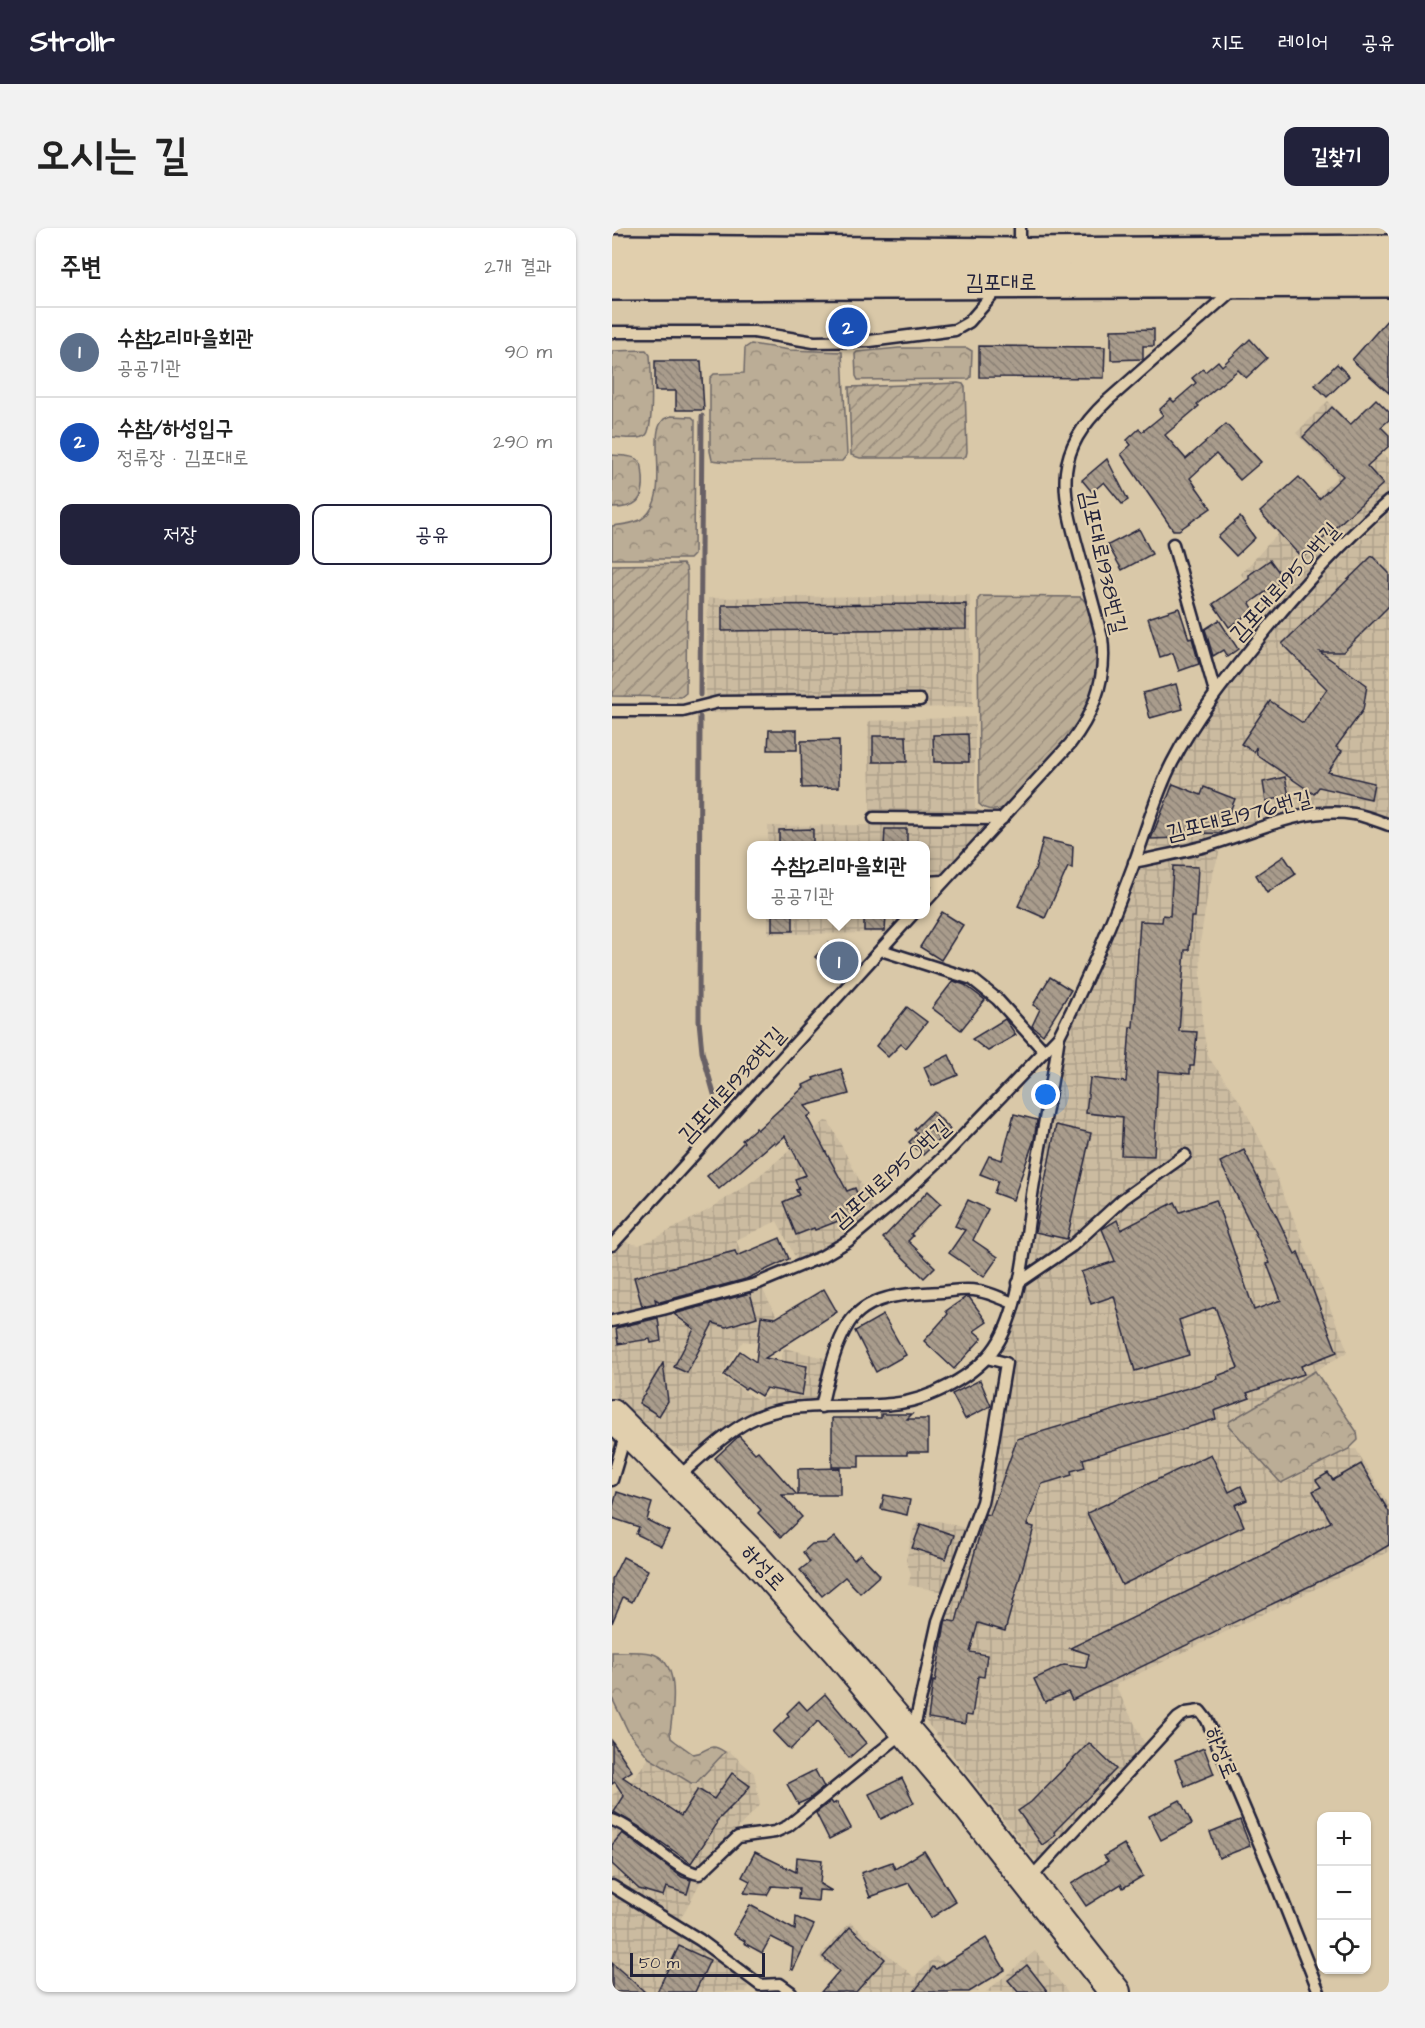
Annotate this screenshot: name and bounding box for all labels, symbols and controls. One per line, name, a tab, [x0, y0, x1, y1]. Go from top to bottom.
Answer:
text: Strollr	[30, 23, 115, 62]
text: 지도	[1211, 28, 1245, 57]
text: 레이어	[1278, 28, 1328, 57]
text: 공유	[1361, 28, 1395, 57]
text: 오시는 길	[36, 127, 188, 185]
button: 길찾기	[1284, 127, 1389, 186]
text: 주변	[60, 249, 102, 285]
text: 2개 결과	[484, 253, 552, 281]
street label: 김포대로	[966, 267, 1036, 298]
pin: 2	[828, 304, 868, 350]
text: 수참2리마을회관	[117, 323, 254, 354]
text: 1	[78, 338, 81, 366]
text: 90 m	[504, 338, 552, 366]
text: 공공기관	[117, 354, 181, 382]
text: 수참/하성입구	[117, 413, 233, 444]
text: 2	[74, 428, 85, 456]
text: 290 m	[493, 428, 552, 456]
text: 정류장 · 김포대로	[117, 444, 248, 472]
street label: 김포대로1938번길	[1071, 487, 1135, 637]
button: 저장	[60, 504, 300, 565]
button: 공유	[312, 504, 552, 565]
street label: 김포대로1950번길	[1223, 515, 1347, 648]
street label: 김포대로1976번길	[1163, 783, 1315, 849]
popup	[747, 841, 930, 919]
text: 수참2리마을회관	[770, 851, 907, 882]
text: 공공기관	[770, 882, 835, 910]
pin: 1	[820, 938, 858, 984]
street label: 김포대로1938번길	[671, 1020, 793, 1150]
your location	[1031, 1080, 1060, 1109]
street label: 김포대로1950번길	[825, 1112, 958, 1236]
street label: 하성로	[734, 1538, 792, 1598]
street label: 하성로	[1197, 1723, 1245, 1783]
map controls	[1317, 1812, 1371, 1974]
button: +	[1317, 1812, 1371, 1866]
button: −	[1317, 1866, 1371, 1920]
button: locate	[1317, 1920, 1371, 1974]
scale bar	[630, 1950, 765, 1978]
text: 50 m	[639, 1952, 679, 1974]

